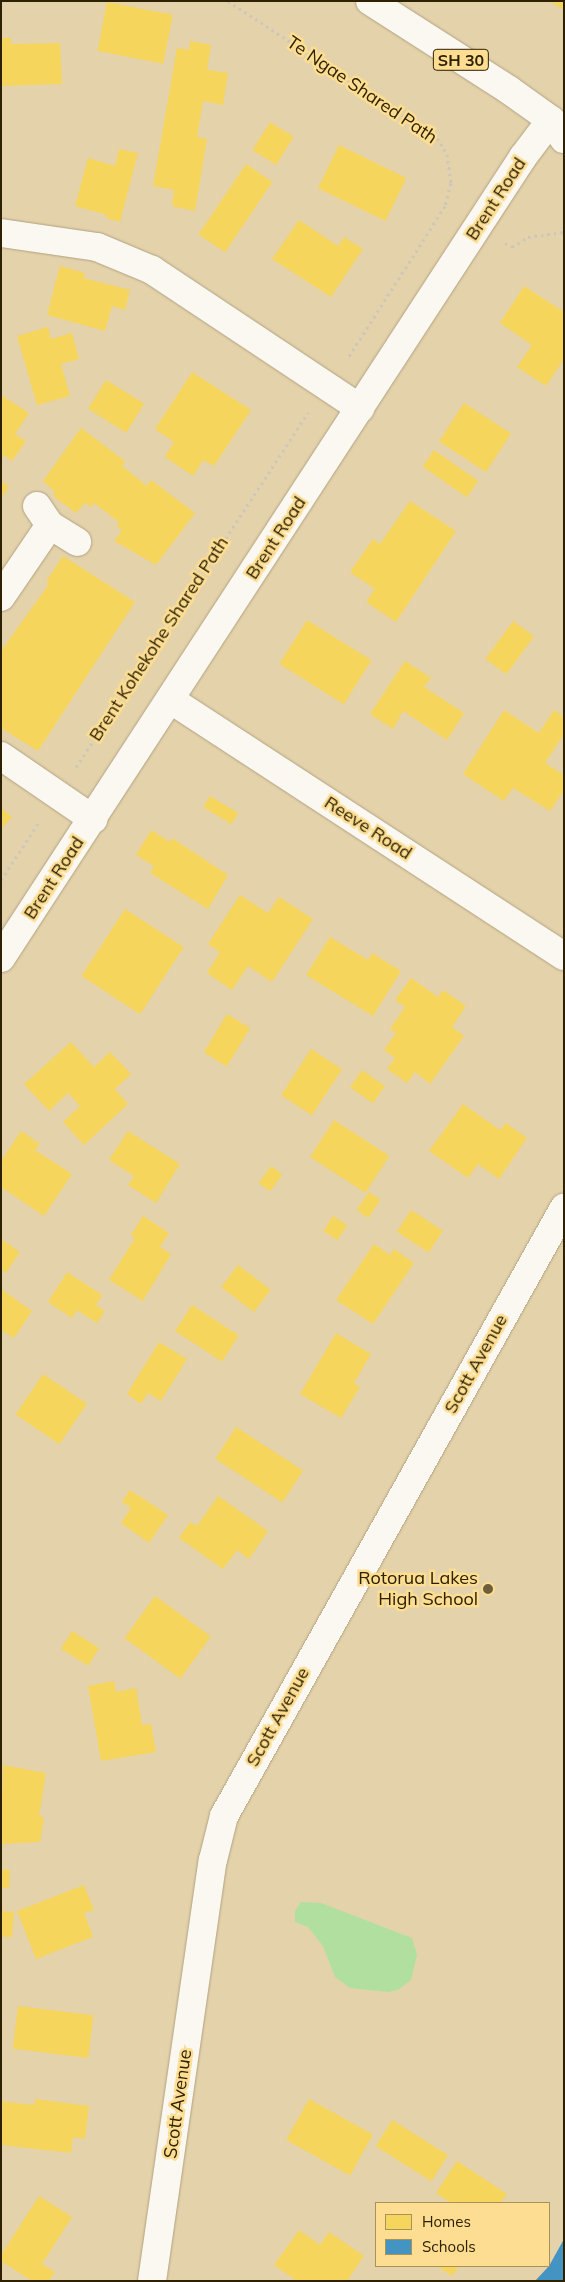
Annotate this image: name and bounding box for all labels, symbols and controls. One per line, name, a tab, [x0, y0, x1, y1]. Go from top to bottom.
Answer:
street label: Te Ngae Shared Path	[283, 32, 441, 148]
road number: SH 30	[432, 46, 490, 74]
street label: Brent Road	[461, 154, 531, 244]
street label: Brent Road	[241, 493, 311, 583]
street label: Brent Kohekohe Shared Path	[85, 533, 233, 745]
street label: Reeve Road	[320, 792, 416, 864]
street label: Brent Road	[19, 833, 89, 923]
street label: Scott Avenue	[440, 1311, 512, 1417]
place label: Rotorua Lakes High School	[358, 1568, 478, 1610]
marker: Rotorua Lakes High School	[482, 1583, 494, 1595]
street label: Scott Avenue	[242, 1664, 314, 1770]
street label: Scott Avenue	[160, 2048, 196, 2160]
legend	[375, 2202, 550, 2267]
text: Homes	[422, 2212, 471, 2231]
text: Schools	[422, 2237, 476, 2256]

